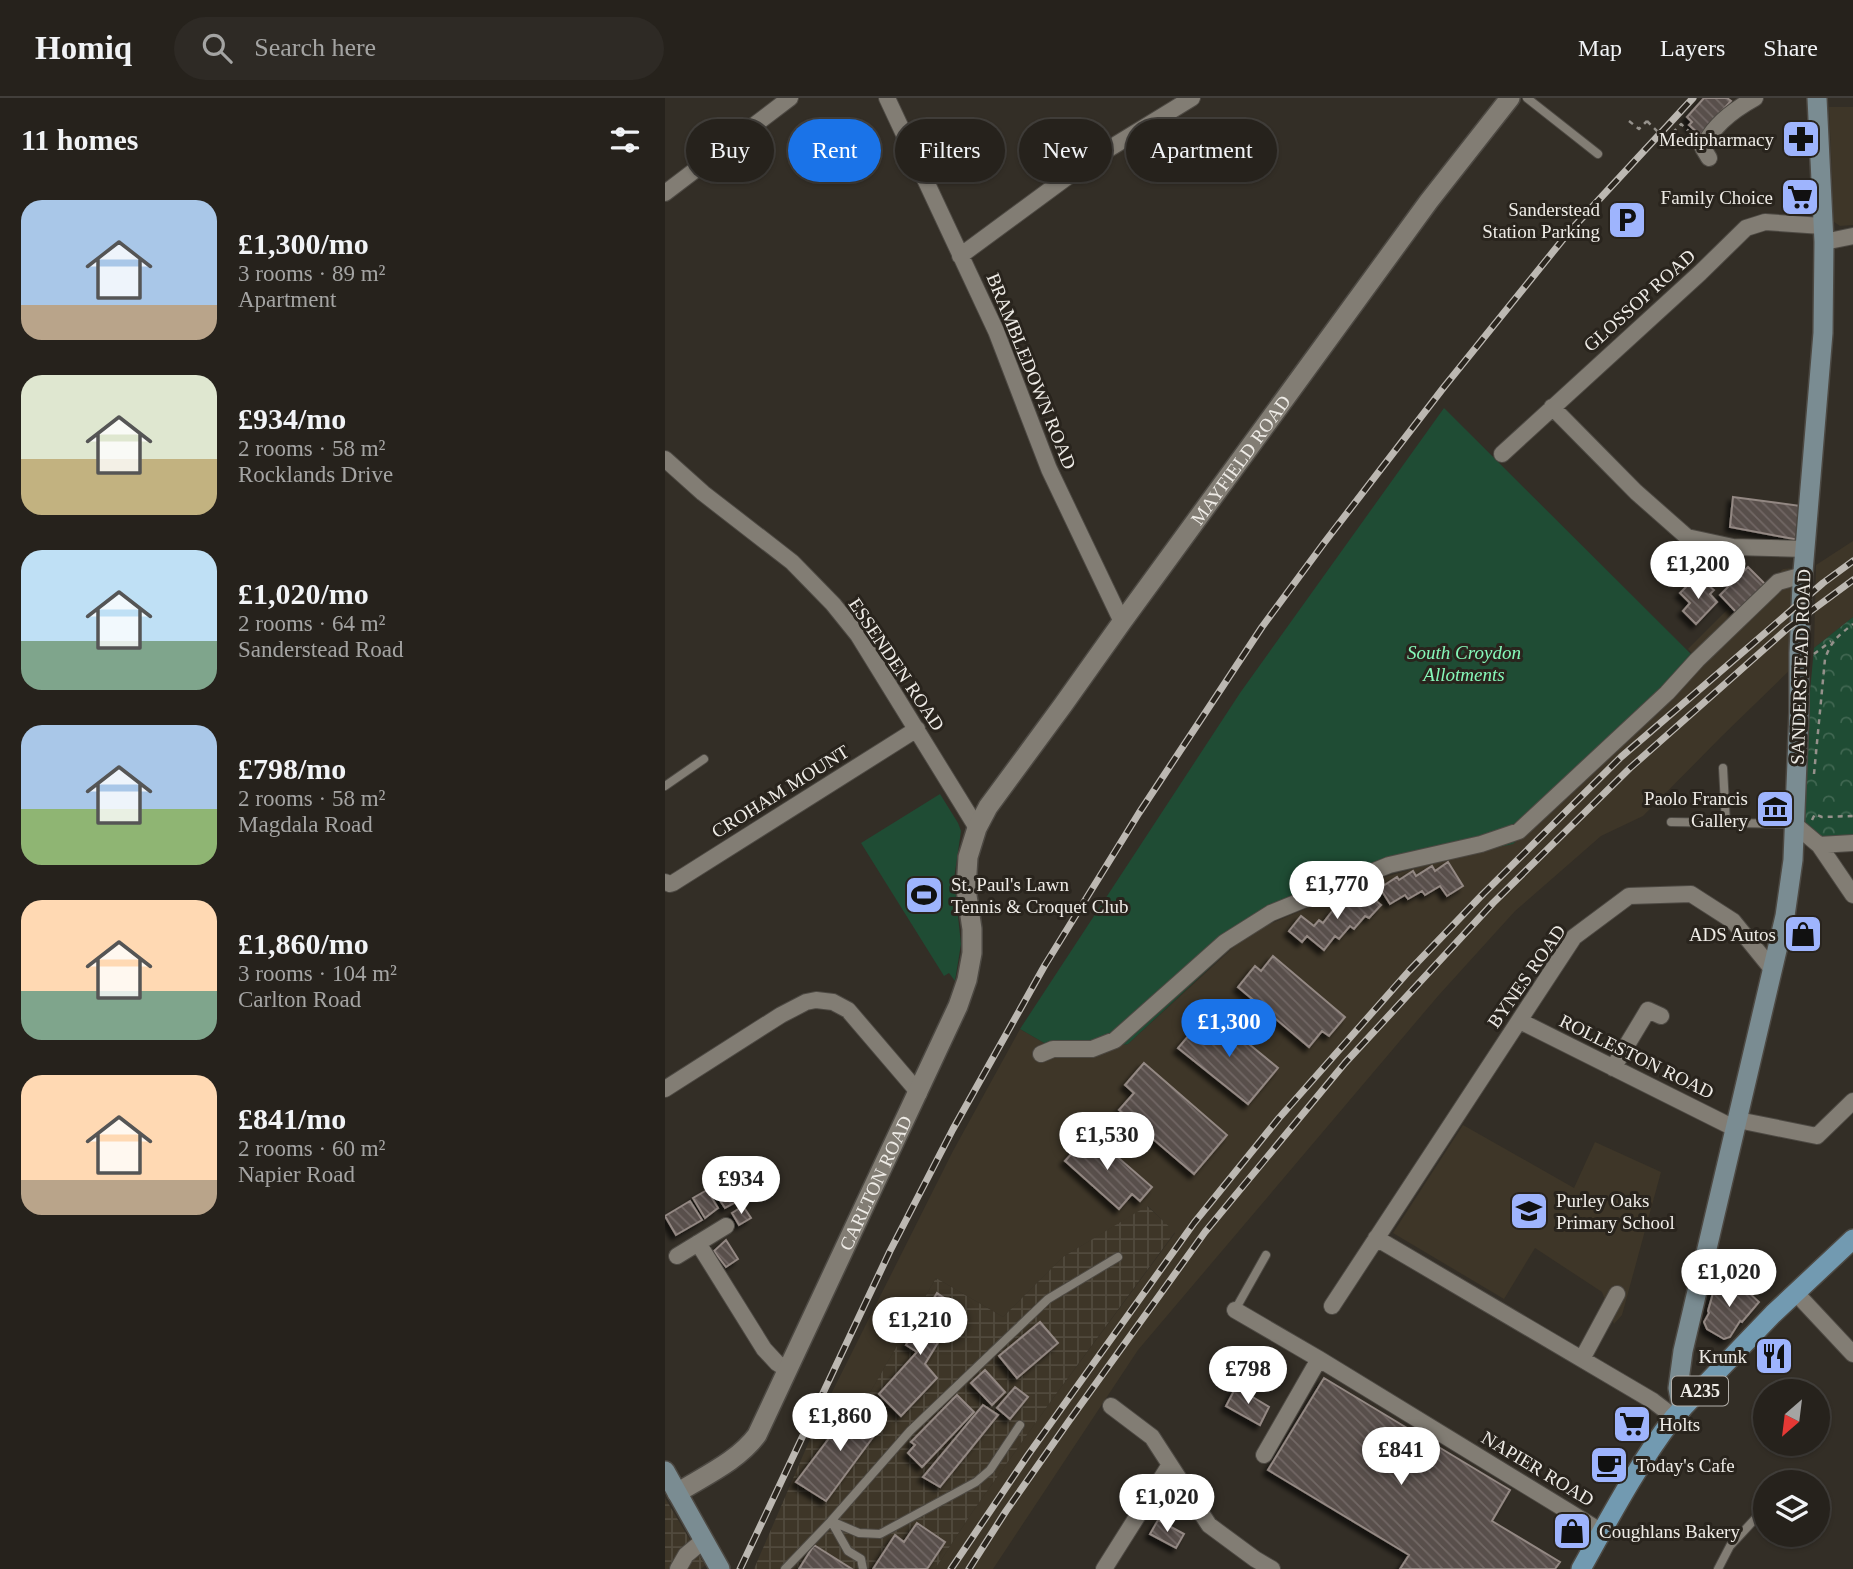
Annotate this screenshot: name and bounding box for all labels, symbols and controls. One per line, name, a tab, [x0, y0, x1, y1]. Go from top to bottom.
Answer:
search box	[174, 17, 664, 80]
icon: search	[198, 29, 236, 67]
text: Homiq	[35, 30, 132, 66]
text: Search here	[254, 33, 376, 62]
text: Map	[1578, 35, 1622, 61]
text: Layers	[1660, 35, 1725, 61]
text: Share	[1763, 35, 1818, 61]
pharmacy icon: Medipharmacy	[1780, 118, 1822, 160]
chip: Buy	[686, 119, 774, 182]
chip: Rent	[788, 119, 881, 182]
chip: Filters	[895, 119, 1005, 182]
chip: New	[1019, 119, 1112, 182]
chip: Apartment	[1126, 119, 1277, 182]
icon: filters	[606, 121, 644, 159]
text: 11 homes	[21, 123, 139, 156]
place label: Medipharmacy	[1659, 129, 1774, 150]
supermarket icon: Family Choice	[1779, 176, 1821, 218]
place label: Family Choice	[1661, 187, 1773, 208]
place label: Sanderstead Station Parking	[1482, 199, 1600, 242]
parking icon: Sanderstead Station Parking	[1606, 199, 1648, 241]
text: £1,300/mo	[238, 227, 369, 260]
icon: home	[77, 228, 161, 312]
street label: GLOSSOP ROAD	[1579, 245, 1699, 356]
text: 3 rooms · 89 m²	[238, 261, 385, 286]
street label: BRAMBLEDOWN ROAD	[983, 270, 1081, 472]
text: Apartment	[238, 287, 336, 312]
street label: MAYFIELD ROAD	[1187, 391, 1295, 529]
text: £934/mo	[238, 402, 346, 435]
icon: home	[77, 403, 161, 487]
text: 2 rooms · 58 m²	[238, 436, 385, 461]
text: Rocklands Drive	[238, 462, 393, 487]
pin: £1,200	[1641, 542, 1755, 601]
text: £1,200	[1666, 551, 1730, 576]
street label: SANDERSTEAD ROAD	[1787, 569, 1814, 765]
text: £1,020/mo	[238, 577, 369, 610]
icon: home	[77, 578, 161, 662]
street label: ESSENDEN ROAD	[844, 594, 949, 735]
text: 2 rooms · 64 m²	[238, 611, 385, 636]
text: Sanderstead Road	[238, 637, 403, 662]
park label: South Croydon Allotments	[1407, 642, 1521, 685]
street label: CROHAM MOUNT	[708, 740, 853, 842]
text: £798/mo	[238, 752, 346, 785]
icon: home	[77, 753, 161, 837]
text: 2 rooms · 58 m²	[238, 786, 385, 811]
place label: Paolo Francis Gallery	[1644, 788, 1748, 831]
museum icon: Paolo Francis Gallery	[1754, 788, 1796, 830]
text: Magdala Road	[238, 812, 373, 837]
pin: £1,770	[1280, 862, 1394, 921]
text: £1,770	[1305, 871, 1369, 896]
sports icon: St. Paul's Lawn Tennis & Croquet Club	[903, 874, 945, 916]
place label: St. Paul's Lawn Tennis & Croquet Club	[951, 874, 1129, 917]
shop icon: ADS Autos	[1782, 913, 1824, 955]
street label: BYNES ROAD	[1483, 921, 1570, 1032]
place label: ADS Autos	[1689, 924, 1776, 945]
text: £1,860/mo	[238, 927, 369, 960]
icon: home	[77, 928, 161, 1012]
text: 3 rooms · 104 m²	[238, 961, 397, 986]
text: Carlton Road	[238, 987, 361, 1012]
pin: £1,300	[1172, 1000, 1286, 1059]
text: £1,300	[1197, 1009, 1261, 1034]
street label: ROLLESTON ROAD	[1556, 1010, 1717, 1103]
text: £841/mo	[238, 1102, 346, 1135]
icon: home	[77, 1103, 161, 1187]
street label: CARLTON ROAD	[835, 1112, 916, 1254]
pin: £1,530	[1050, 1112, 1164, 1172]
text: £1,530	[1075, 1122, 1139, 1147]
text: 2 rooms · 60 m²	[238, 1136, 385, 1161]
pin: £934	[700, 1156, 782, 1216]
text: Napier Road	[238, 1162, 355, 1187]
text: £934	[718, 1166, 764, 1191]
school or university icon: Purley Oaks Primary School	[1508, 1190, 1550, 1232]
place label: Purley Oaks Primary School	[1556, 1190, 1675, 1233]
pin: £1,020	[1672, 1250, 1786, 1309]
text: £1,020	[1697, 1259, 1761, 1284]
pin: £1,210	[863, 1298, 977, 1357]
text: £1,210	[888, 1307, 952, 1332]
restaurant icon: Krunk	[1753, 1335, 1795, 1377]
pin: £798	[1207, 1346, 1289, 1406]
place label: Krunk	[1698, 1346, 1747, 1367]
text: £798	[1225, 1356, 1271, 1381]
road number: A235	[1672, 1376, 1728, 1406]
north arrow	[1753, 1379, 1831, 1456]
map controls	[1753, 1379, 1830, 1547]
pin: £1,860	[783, 1394, 897, 1453]
text: £1,860	[808, 1403, 872, 1428]
supermarket icon: Holts	[1611, 1403, 1653, 1445]
place label: Holts	[1659, 1414, 1700, 1435]
street label: NAPIER ROAD	[1478, 1427, 1598, 1510]
pin: £841	[1360, 1428, 1442, 1487]
text: £841	[1378, 1437, 1424, 1462]
cafe icon: Today's Cafe	[1588, 1444, 1630, 1486]
place label: Today's Cafe	[1636, 1455, 1735, 1476]
button: layers	[1753, 1470, 1830, 1547]
pin: £1,020	[1110, 1474, 1224, 1534]
text: £1,020	[1135, 1484, 1199, 1509]
shop icon: Coughlans Bakery	[1551, 1510, 1593, 1552]
place label: Coughlans Bakery	[1599, 1521, 1740, 1542]

